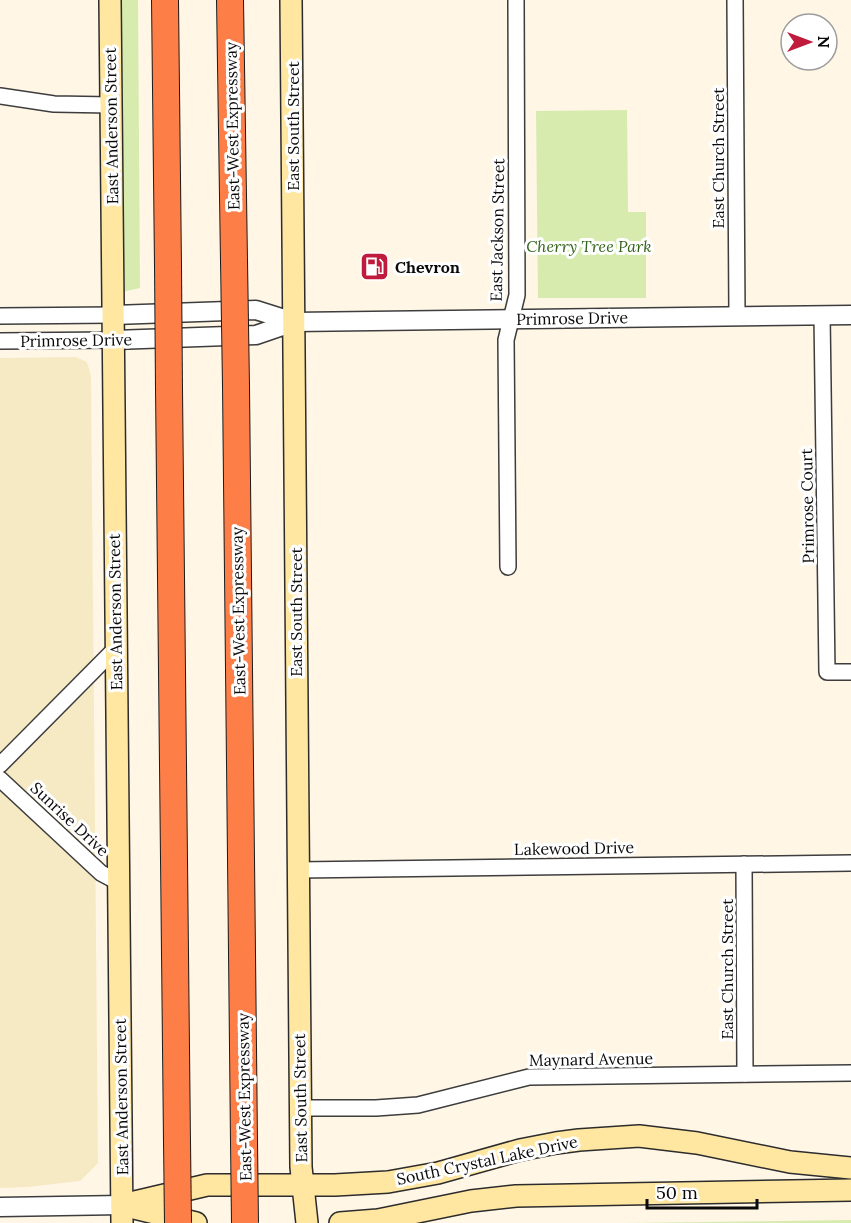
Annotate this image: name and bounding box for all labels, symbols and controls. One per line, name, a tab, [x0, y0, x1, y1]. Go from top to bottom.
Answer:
north arrow	[779, 12, 839, 72]
text: N	[814, 36, 834, 48]
street label: East-West Expressway	[221, 41, 243, 210]
street label: East Anderson Street	[100, 47, 122, 205]
street label: East South Street	[283, 61, 303, 191]
street label: East Church Street	[708, 87, 728, 228]
street label: East Jackson Street	[486, 157, 508, 302]
park label: Cherry Tree Park	[526, 236, 652, 256]
fuel station icon: Chevron	[358, 251, 390, 283]
place label: Chevron	[395, 257, 460, 277]
street label: Primrose Drive	[516, 307, 628, 329]
street label: Primrose Drive	[20, 329, 132, 351]
street label: Primrose Court	[796, 447, 818, 564]
street label: East-West Expressway	[227, 526, 249, 695]
street label: East Anderson Street	[104, 533, 126, 691]
street label: East South Street	[286, 547, 306, 677]
street label: Sunrise Drive	[27, 778, 114, 861]
street label: Lakewood Drive	[514, 837, 635, 859]
street label: East Church Street	[717, 898, 737, 1039]
street label: East-West Expressway	[233, 1012, 255, 1181]
street label: East Anderson Street	[110, 1018, 132, 1176]
street label: East South Street	[289, 1032, 311, 1163]
street label: Maynard Avenue	[529, 1048, 654, 1070]
street label: South Crystal Lake Drive	[395, 1131, 580, 1189]
scale bar	[647, 1172, 756, 1210]
text: 50 m	[656, 1181, 698, 1204]

